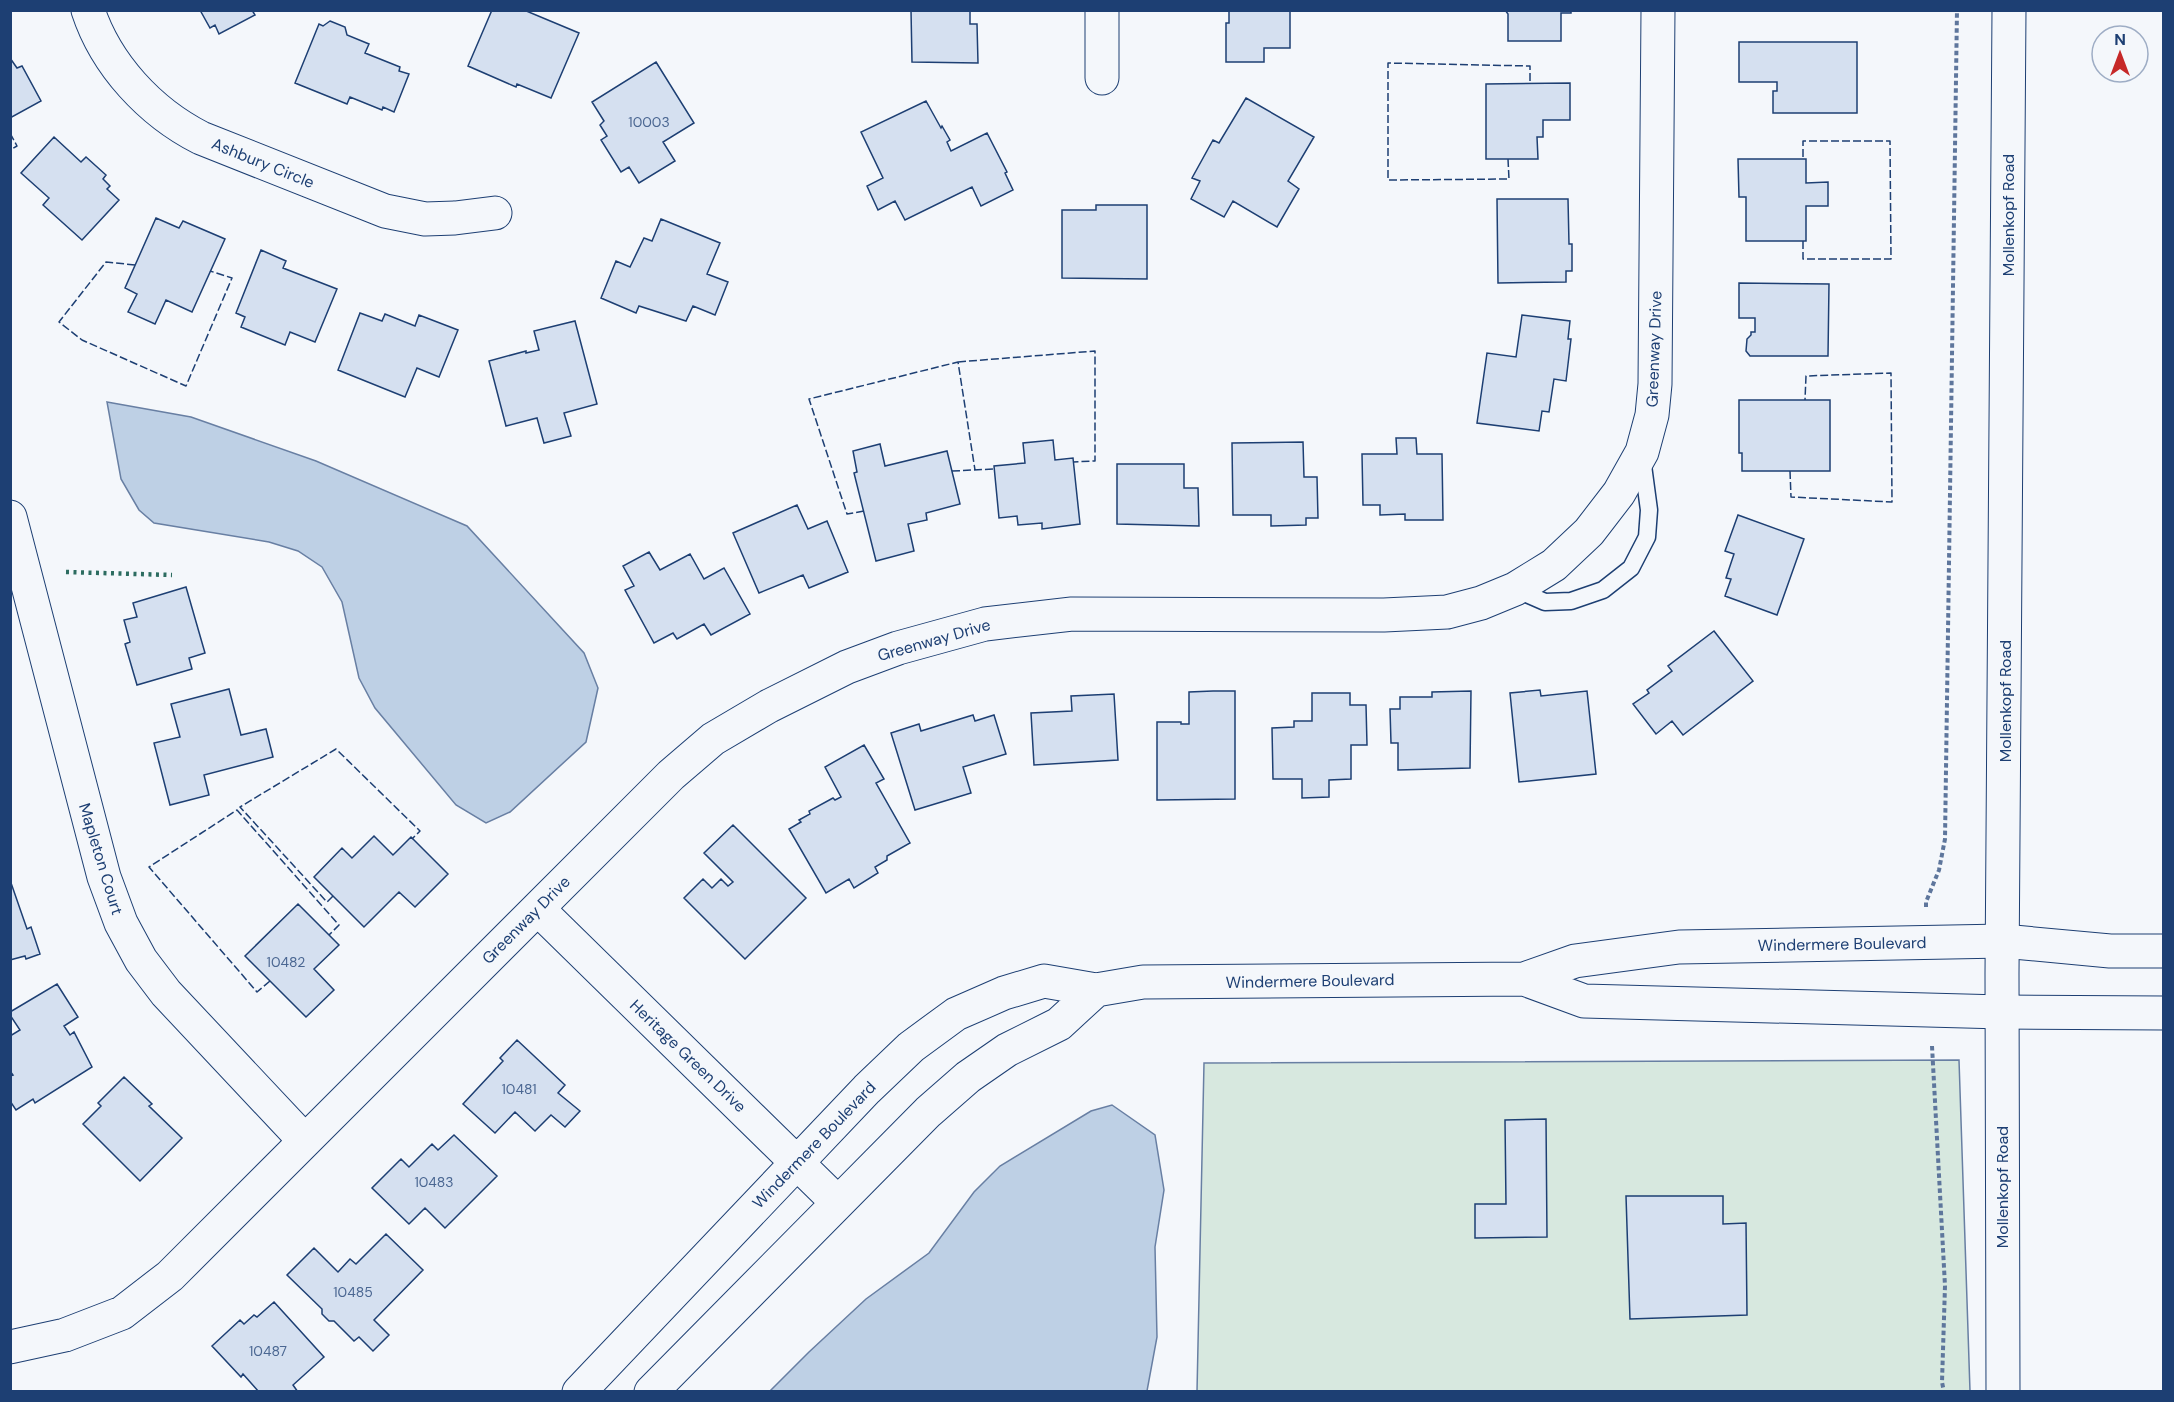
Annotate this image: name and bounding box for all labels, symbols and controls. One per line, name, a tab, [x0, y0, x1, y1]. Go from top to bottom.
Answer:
north arrow	[2090, 24, 2150, 84]
text: N	[2114, 29, 2126, 50]
house number: 10003	[628, 113, 670, 131]
street label: Ashbury Circle	[209, 133, 317, 193]
street label: Mollenkopf Road	[1998, 154, 2019, 276]
street label: Greenway Drive	[1641, 290, 1667, 408]
street label: Greenway Drive	[875, 614, 993, 666]
street label: Mollenkopf Road	[1995, 640, 2016, 762]
street label: Mapleton Court	[74, 801, 128, 917]
street label: Greenway Drive	[477, 871, 575, 969]
street label: Windermere Boulevard	[1757, 932, 1927, 956]
house number: 10482	[267, 953, 305, 971]
street label: Windermere Boulevard	[1225, 969, 1395, 993]
street label: Heritage Green Drive	[625, 995, 751, 1117]
street label: Windermere Boulevard	[748, 1077, 880, 1213]
house number: 10481	[501, 1080, 537, 1098]
street label: Mollenkopf Road	[1992, 1126, 2013, 1248]
house number: 10483	[414, 1173, 454, 1191]
house number: 10485	[333, 1283, 373, 1301]
house number: 10487	[249, 1342, 287, 1360]

